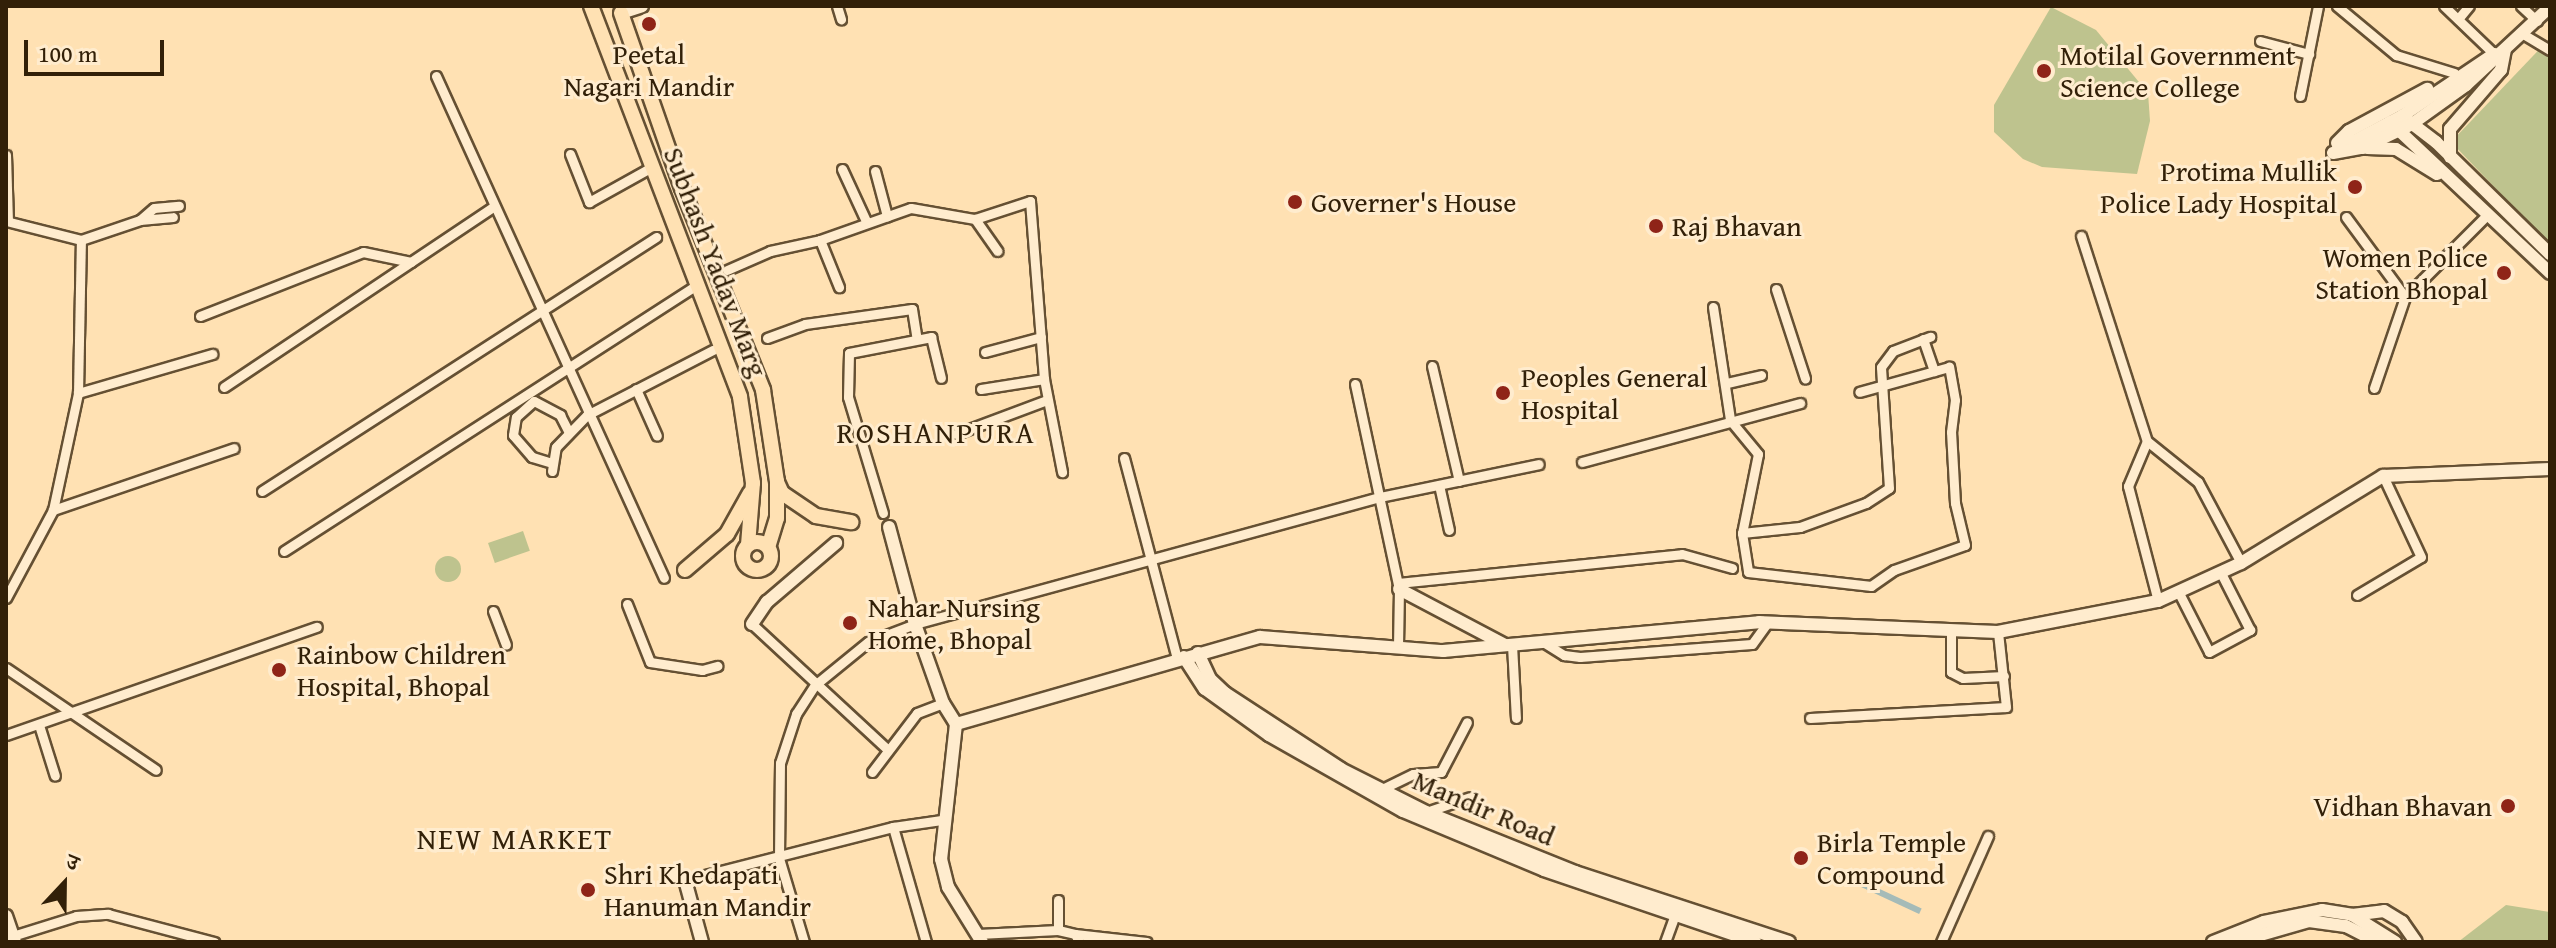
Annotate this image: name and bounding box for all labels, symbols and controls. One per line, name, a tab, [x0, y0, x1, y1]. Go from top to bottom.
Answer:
marker: Peetal Nagari Mandir	[640, 15, 658, 33]
scale bar	[28, 24, 168, 74]
text: 100 m	[38, 36, 98, 71]
place label: Peetal Nagari Mandir	[564, 37, 734, 103]
place label: Motilal Government Science College	[2060, 38, 2296, 104]
marker: Motilal Government Science College	[2035, 62, 2053, 80]
street label: Subhash Yadav Marg	[657, 142, 775, 382]
place label: Protima Mullik Police Lady Hospital	[2100, 154, 2337, 220]
marker: Protima Mullik Police Lady Hospital	[2344, 176, 2366, 198]
place label: Governer's House	[1311, 185, 1516, 219]
marker: Governer's House	[1286, 193, 1304, 211]
place label: Raj Bhavan	[1672, 209, 1802, 243]
marker: Raj Bhavan	[1647, 217, 1665, 235]
place label: Women Police Station Bhopal	[2315, 240, 2488, 306]
marker: Women Police Station Bhopal	[2495, 264, 2513, 282]
place label: Peoples General Hospital	[1521, 360, 1708, 426]
marker: Peoples General Hospital	[1492, 382, 1514, 404]
district label: ROSHANPURA	[836, 414, 1036, 450]
place label: Nahar Nursing Home, Bhopal	[868, 590, 1040, 656]
marker: Nahar Nursing Home, Bhopal	[839, 612, 861, 634]
place label: Rainbow Children Hospital, Bhopal	[297, 637, 506, 703]
marker: Rainbow Children Hospital, Bhopal	[268, 659, 290, 681]
street label: Mandir Road	[1408, 763, 1560, 853]
place label: Vidhan Bhavan	[2313, 789, 2492, 823]
marker: Vidhan Bhavan	[2499, 797, 2517, 815]
district label: NEW MARKET	[417, 820, 613, 856]
place label: Birla Temple Compound	[1817, 825, 1966, 891]
north arrow	[24, 844, 104, 924]
text: उ	[62, 845, 84, 879]
marker: Birla Temple Compound	[1792, 849, 1810, 867]
place label: Shri Khedapati Hanuman Mandir	[604, 857, 811, 923]
marker: Shri Khedapati Hanuman Mandir	[579, 881, 597, 899]

